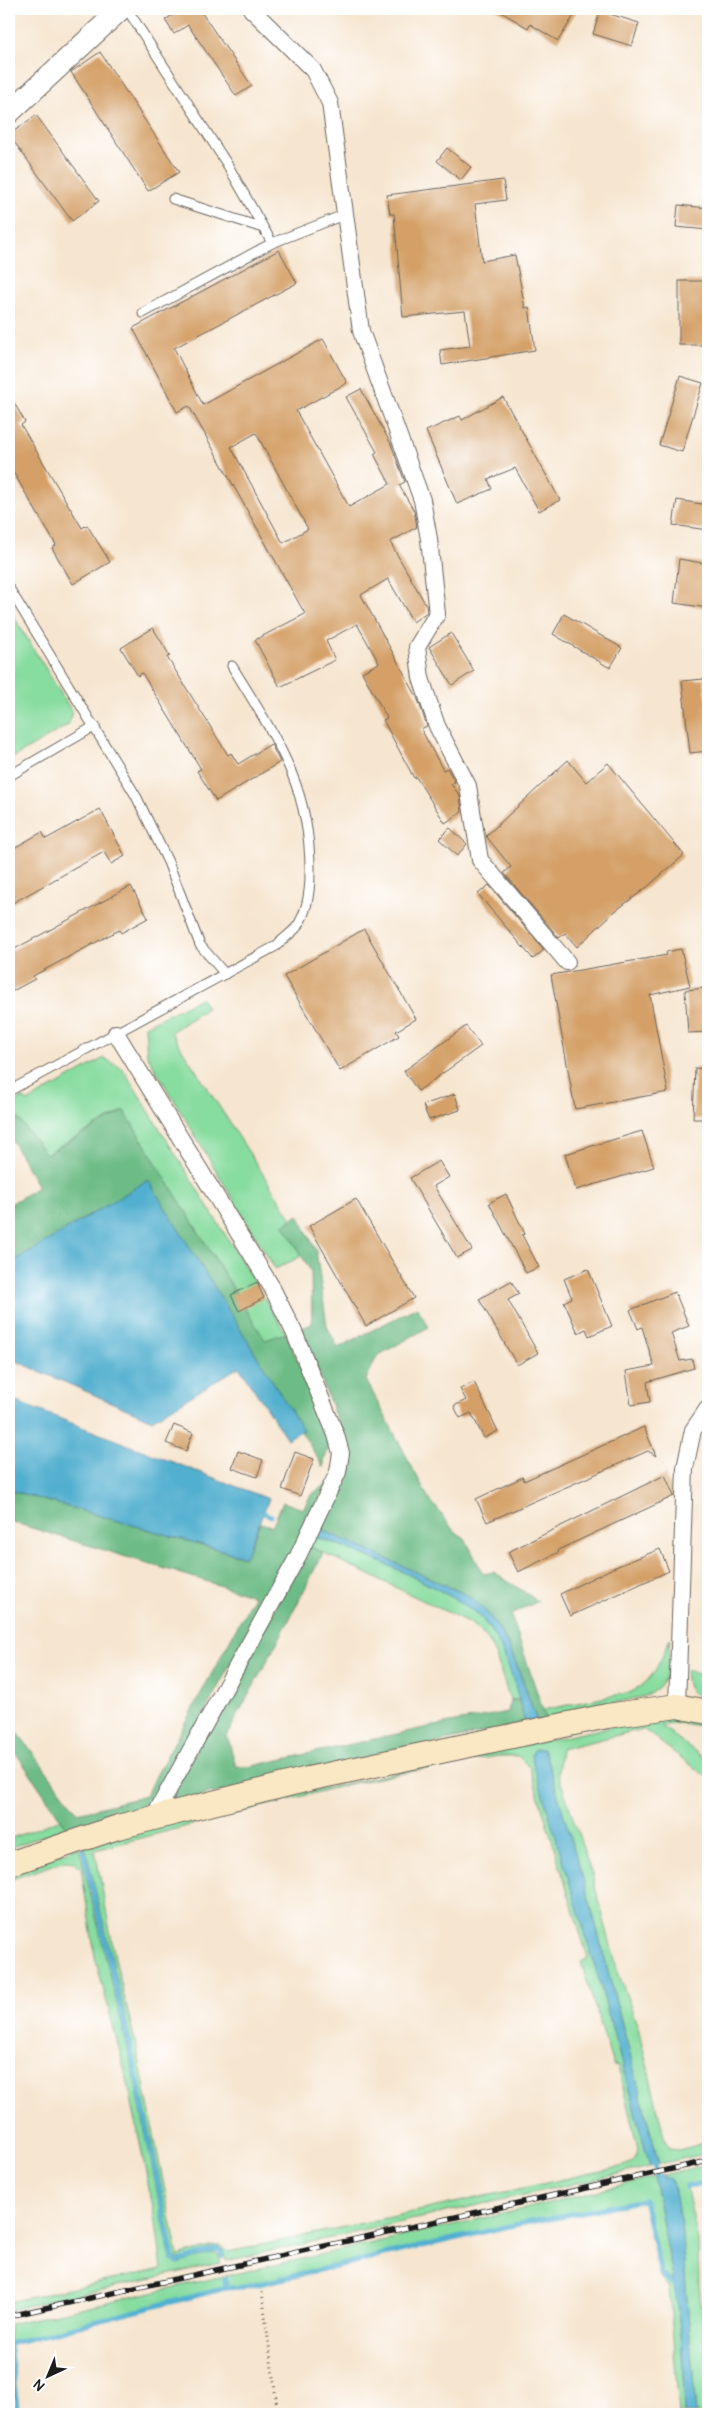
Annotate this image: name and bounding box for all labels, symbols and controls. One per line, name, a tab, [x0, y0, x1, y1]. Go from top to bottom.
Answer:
north arrow	[22, 2350, 72, 2400]
text: N	[30, 2376, 49, 2394]

